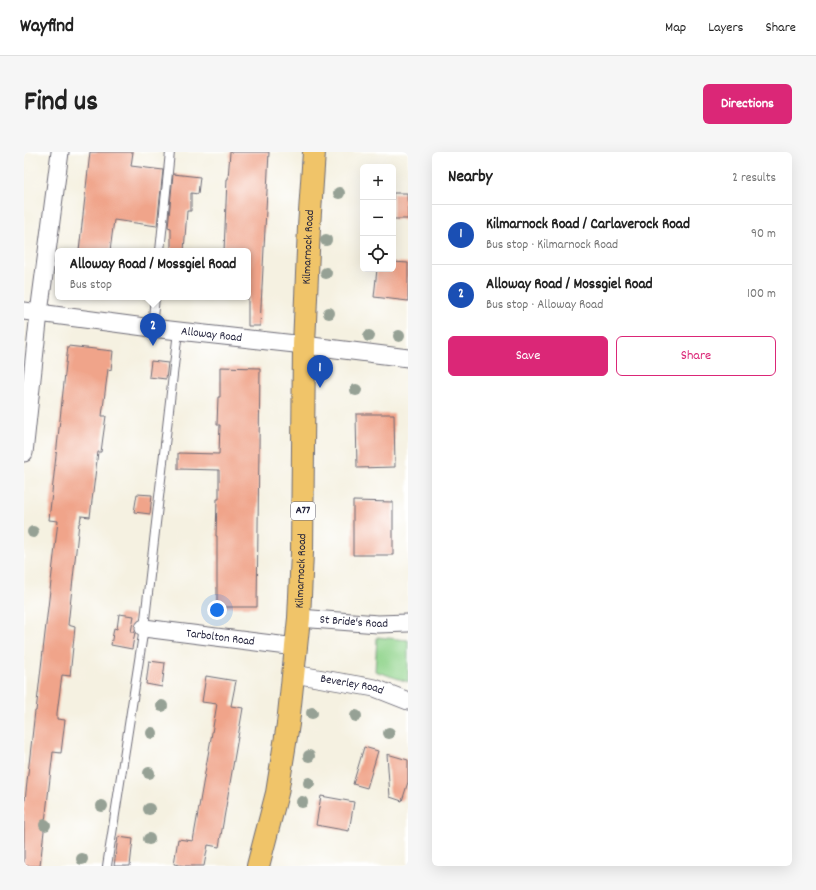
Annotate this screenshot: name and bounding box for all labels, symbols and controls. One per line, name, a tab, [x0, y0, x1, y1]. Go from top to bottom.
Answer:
text: Wayfind	[20, 14, 74, 41]
text: Map	[665, 18, 686, 38]
text: Layers	[708, 18, 743, 38]
text: Share	[765, 18, 796, 38]
text: Find us	[24, 84, 98, 124]
button: Directions	[703, 84, 792, 124]
map controls	[360, 164, 396, 272]
button: +	[360, 164, 396, 200]
text: Nearby	[448, 166, 492, 190]
text: 2 results	[732, 169, 776, 188]
button: −	[360, 200, 396, 236]
street label: Kilmarnock Road	[298, 209, 319, 285]
text: Kilmarnock Road / Carlaverock Road	[486, 214, 690, 236]
text: 1	[460, 225, 462, 244]
text: 90 m	[751, 225, 776, 244]
button: locate	[360, 236, 396, 272]
text: Bus stop · Kilmarnock Road	[486, 236, 618, 255]
popup	[55, 248, 251, 300]
text: Alloway Road / Mossgiel Road	[70, 254, 236, 276]
text: Alloway Road / Mossgiel Road	[486, 274, 652, 296]
text: Bus stop	[70, 276, 112, 295]
text: 2	[458, 285, 464, 304]
text: 100 m	[747, 285, 776, 304]
text: Bus stop · Alloway Road	[486, 296, 603, 315]
pin: 2	[140, 313, 166, 346]
street label: Alloway Road	[180, 323, 243, 346]
button: Save	[448, 336, 608, 376]
button: Share	[616, 336, 776, 376]
pin: 1	[307, 355, 333, 388]
road number: A77	[291, 502, 315, 520]
street label: Kilmarnock Road	[291, 533, 311, 609]
your location	[207, 600, 227, 620]
street label: St Bride's Road	[319, 611, 388, 633]
street label: Tarbolton Road	[185, 625, 256, 650]
street label: Beverley Road	[319, 670, 386, 699]

